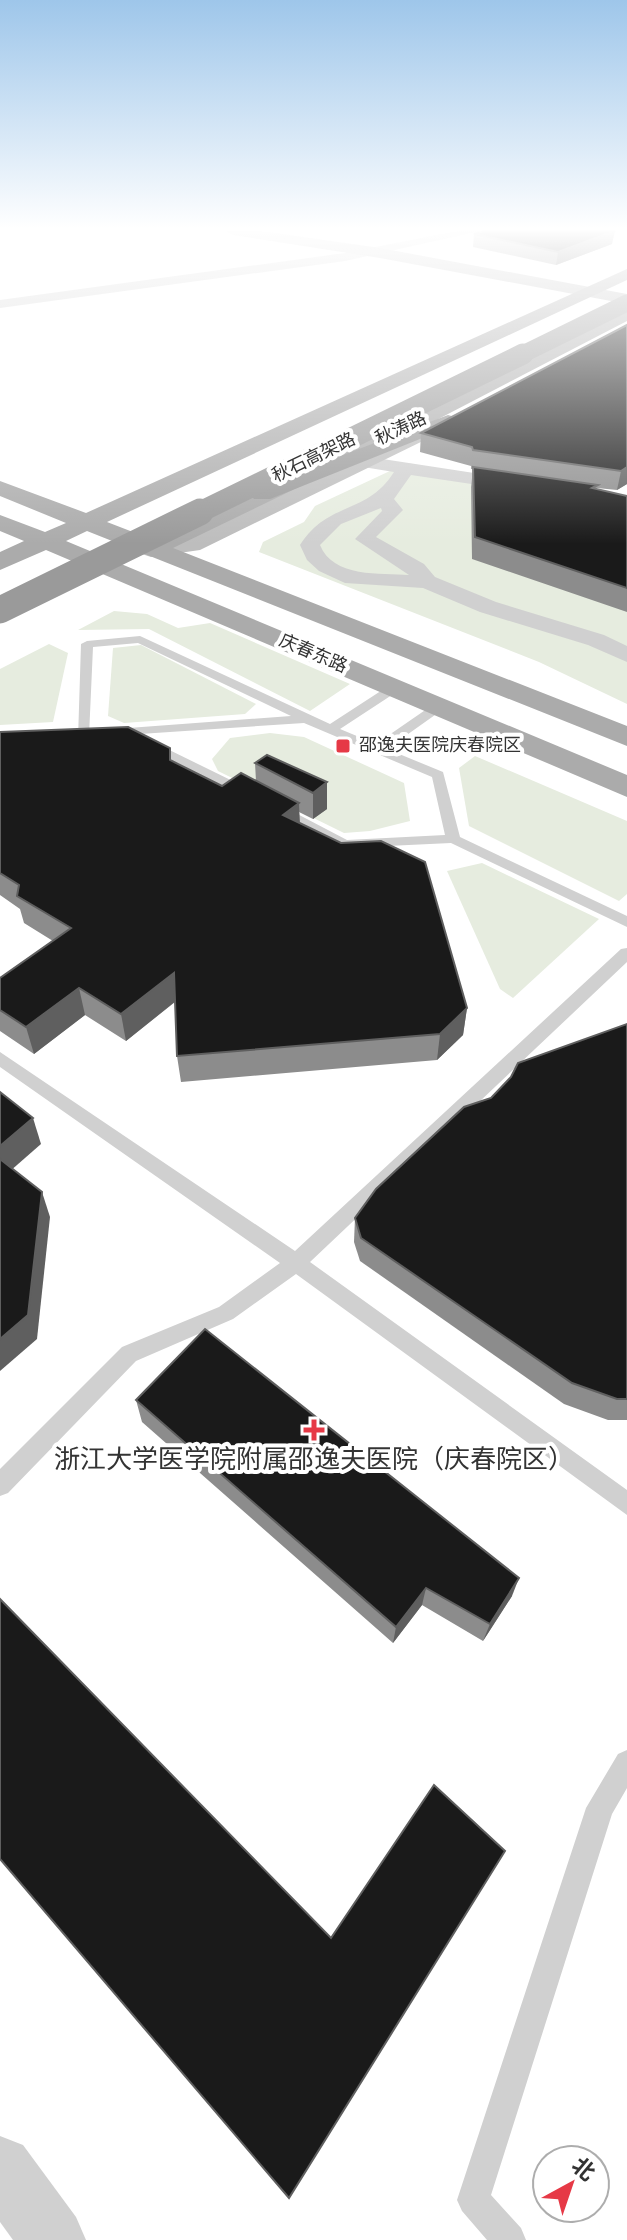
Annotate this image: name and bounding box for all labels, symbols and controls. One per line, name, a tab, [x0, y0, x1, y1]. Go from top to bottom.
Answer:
street label: 秋涛路	[372, 408, 429, 449]
street label: 秋石高架路	[269, 428, 358, 486]
street label: 庆春东路	[276, 630, 350, 676]
place label: 邵逸夫医院庆春院区	[359, 735, 521, 755]
marker: 邵逸夫医院庆春院区	[334, 737, 352, 755]
marker: 浙江大学医学院附属邵逸夫医院（庆春院区）	[303, 1419, 325, 1441]
place label: 浙江大学医学院附属邵逸夫医院（庆春院区）	[54, 1445, 574, 1473]
north arrow	[531, 2144, 611, 2224]
text: 北	[568, 2153, 599, 2185]

